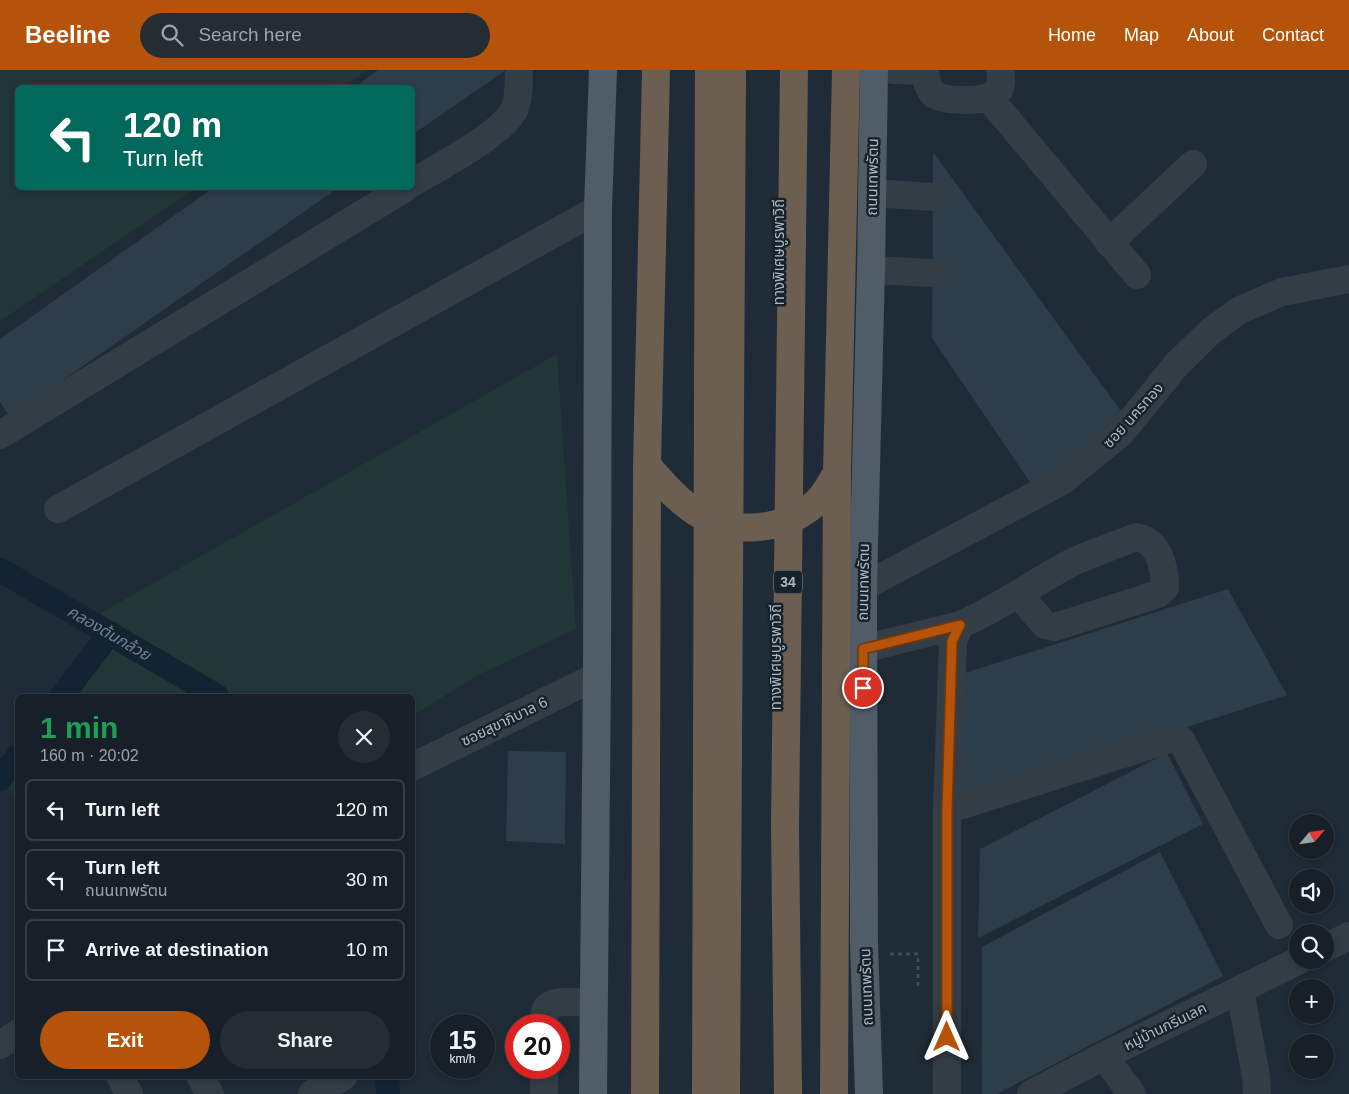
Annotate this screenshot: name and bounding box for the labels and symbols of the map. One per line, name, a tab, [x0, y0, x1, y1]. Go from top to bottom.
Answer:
street label: ถนนเทพรัตน	[863, 138, 881, 216]
street label: ทางพิเศษบูรพาวิถี	[770, 199, 788, 305]
street label: ซอย นครทอง	[1099, 379, 1167, 451]
street label: ถนนเทพรัตน	[854, 543, 872, 621]
road number: 34	[774, 571, 802, 594]
water label: คลองต้นกล้วย	[65, 602, 155, 664]
street label: ทางพิเศษบูรพาวิถี	[767, 604, 785, 710]
pin	[842, 667, 884, 709]
street label: ซอยสุขาภิบาล 6	[458, 693, 550, 750]
north arrow	[1289, 814, 1334, 859]
street label: ถนนเทพรัตน	[856, 948, 876, 1026]
street label: หมู่บ้านกรีนเลค	[1121, 999, 1210, 1054]
position arrow	[920, 1010, 972, 1062]
speed limit sign: 20	[505, 1014, 570, 1079]

